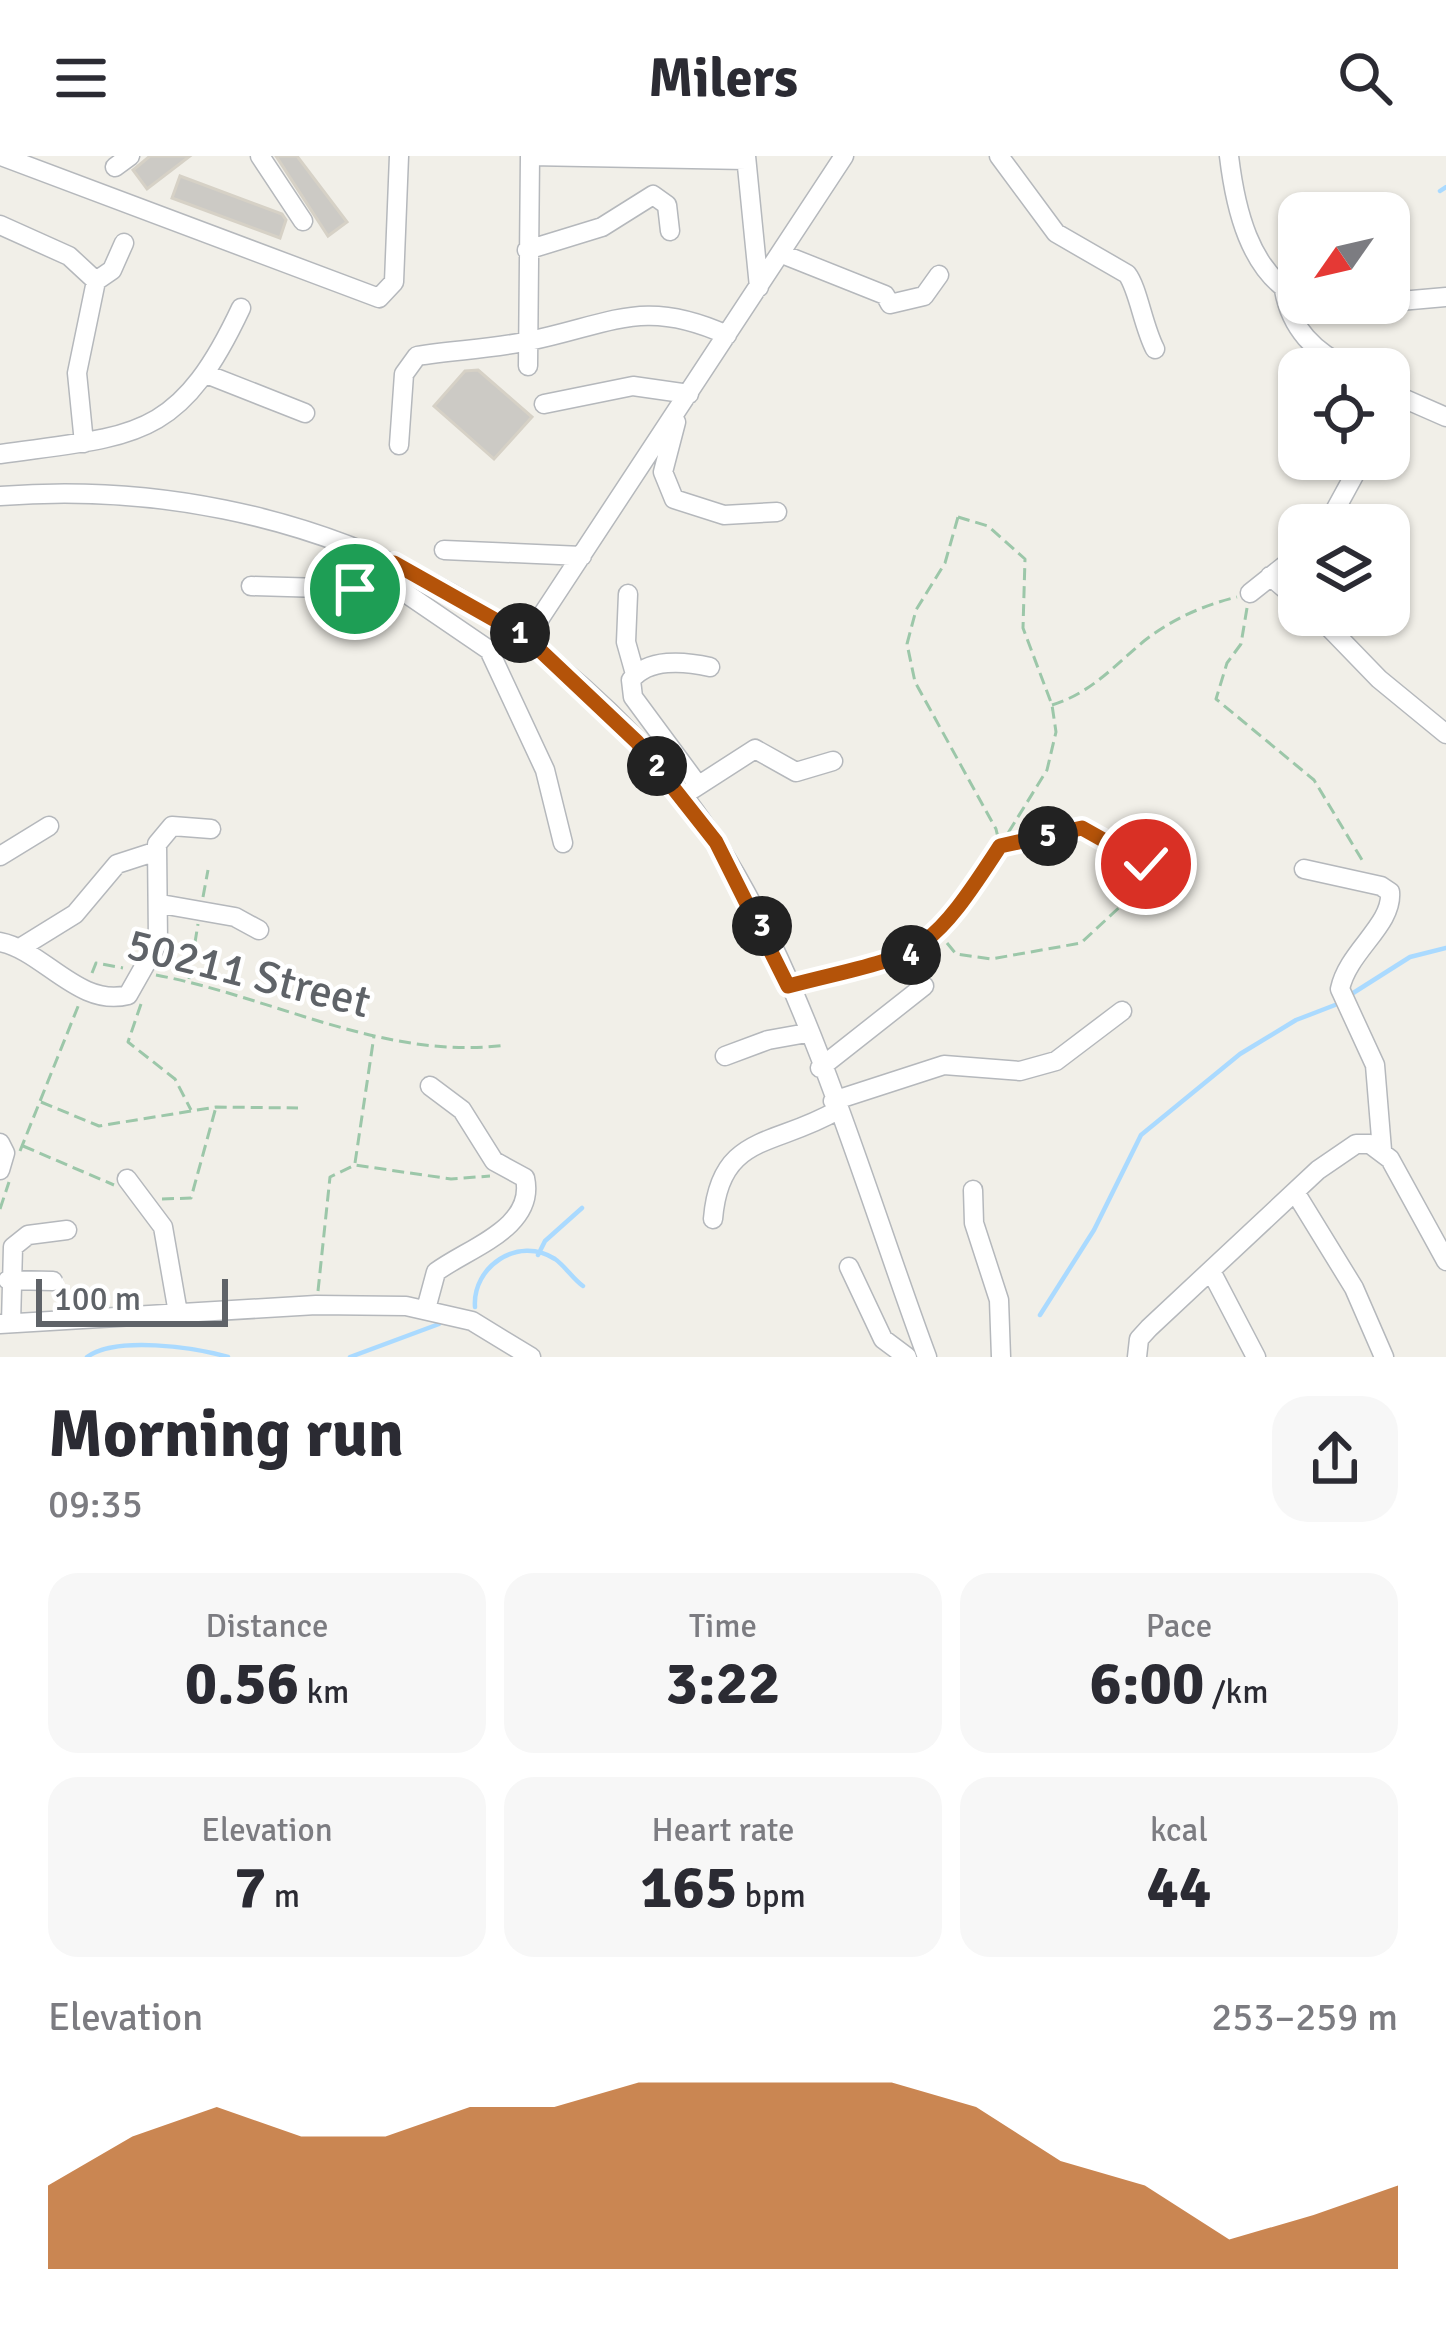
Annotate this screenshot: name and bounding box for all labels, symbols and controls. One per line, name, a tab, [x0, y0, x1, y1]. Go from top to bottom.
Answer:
icon: menu	[48, 45, 114, 111]
text: Milers	[648, 45, 798, 112]
icon: search	[1332, 45, 1398, 111]
north arrow	[1278, 192, 1410, 324]
map controls	[1278, 192, 1410, 636]
button: locate	[1278, 348, 1410, 480]
button: layers	[1278, 504, 1410, 636]
pin	[304, 538, 406, 640]
icon: arrive	[322, 556, 388, 622]
pin: 1	[490, 603, 550, 663]
text: 1	[511, 612, 529, 653]
pin: 2	[627, 736, 687, 796]
text: 2	[648, 745, 666, 786]
pin: 5	[1018, 806, 1078, 866]
pin	[1095, 813, 1197, 915]
text: 5	[1039, 815, 1057, 856]
icon: check	[1113, 831, 1179, 897]
pin: 3	[732, 896, 792, 956]
text: 3	[753, 905, 771, 946]
street label: 50211 Street	[121, 917, 376, 1030]
pin: 4	[881, 925, 941, 985]
text: 4	[902, 934, 920, 975]
scale bar	[36, 1273, 228, 1326]
text: 100 m	[54, 1279, 141, 1320]
text: Morning run	[48, 1394, 404, 1475]
button: share	[1272, 1396, 1398, 1522]
text: 09:35	[48, 1480, 143, 1528]
text: Distance	[206, 1606, 328, 1647]
text: Time	[689, 1606, 757, 1647]
text: Pace	[1146, 1606, 1212, 1647]
text: 0.56	[185, 1647, 299, 1721]
text: 3:22	[666, 1647, 780, 1721]
text: 6:00	[1090, 1647, 1204, 1721]
text: km	[299, 1672, 349, 1713]
text: /km	[1204, 1672, 1268, 1713]
text: Elevation	[201, 1810, 333, 1851]
text: Heart rate	[651, 1810, 795, 1851]
text: kcal	[1150, 1810, 1208, 1851]
text: 7	[234, 1851, 266, 1925]
text: 165	[640, 1851, 737, 1925]
text: 44	[1147, 1851, 1211, 1925]
text: m	[266, 1876, 300, 1917]
text: bpm	[737, 1876, 806, 1917]
text: Elevation	[48, 1993, 203, 2041]
text: 253–259 m	[1211, 1993, 1398, 2041]

